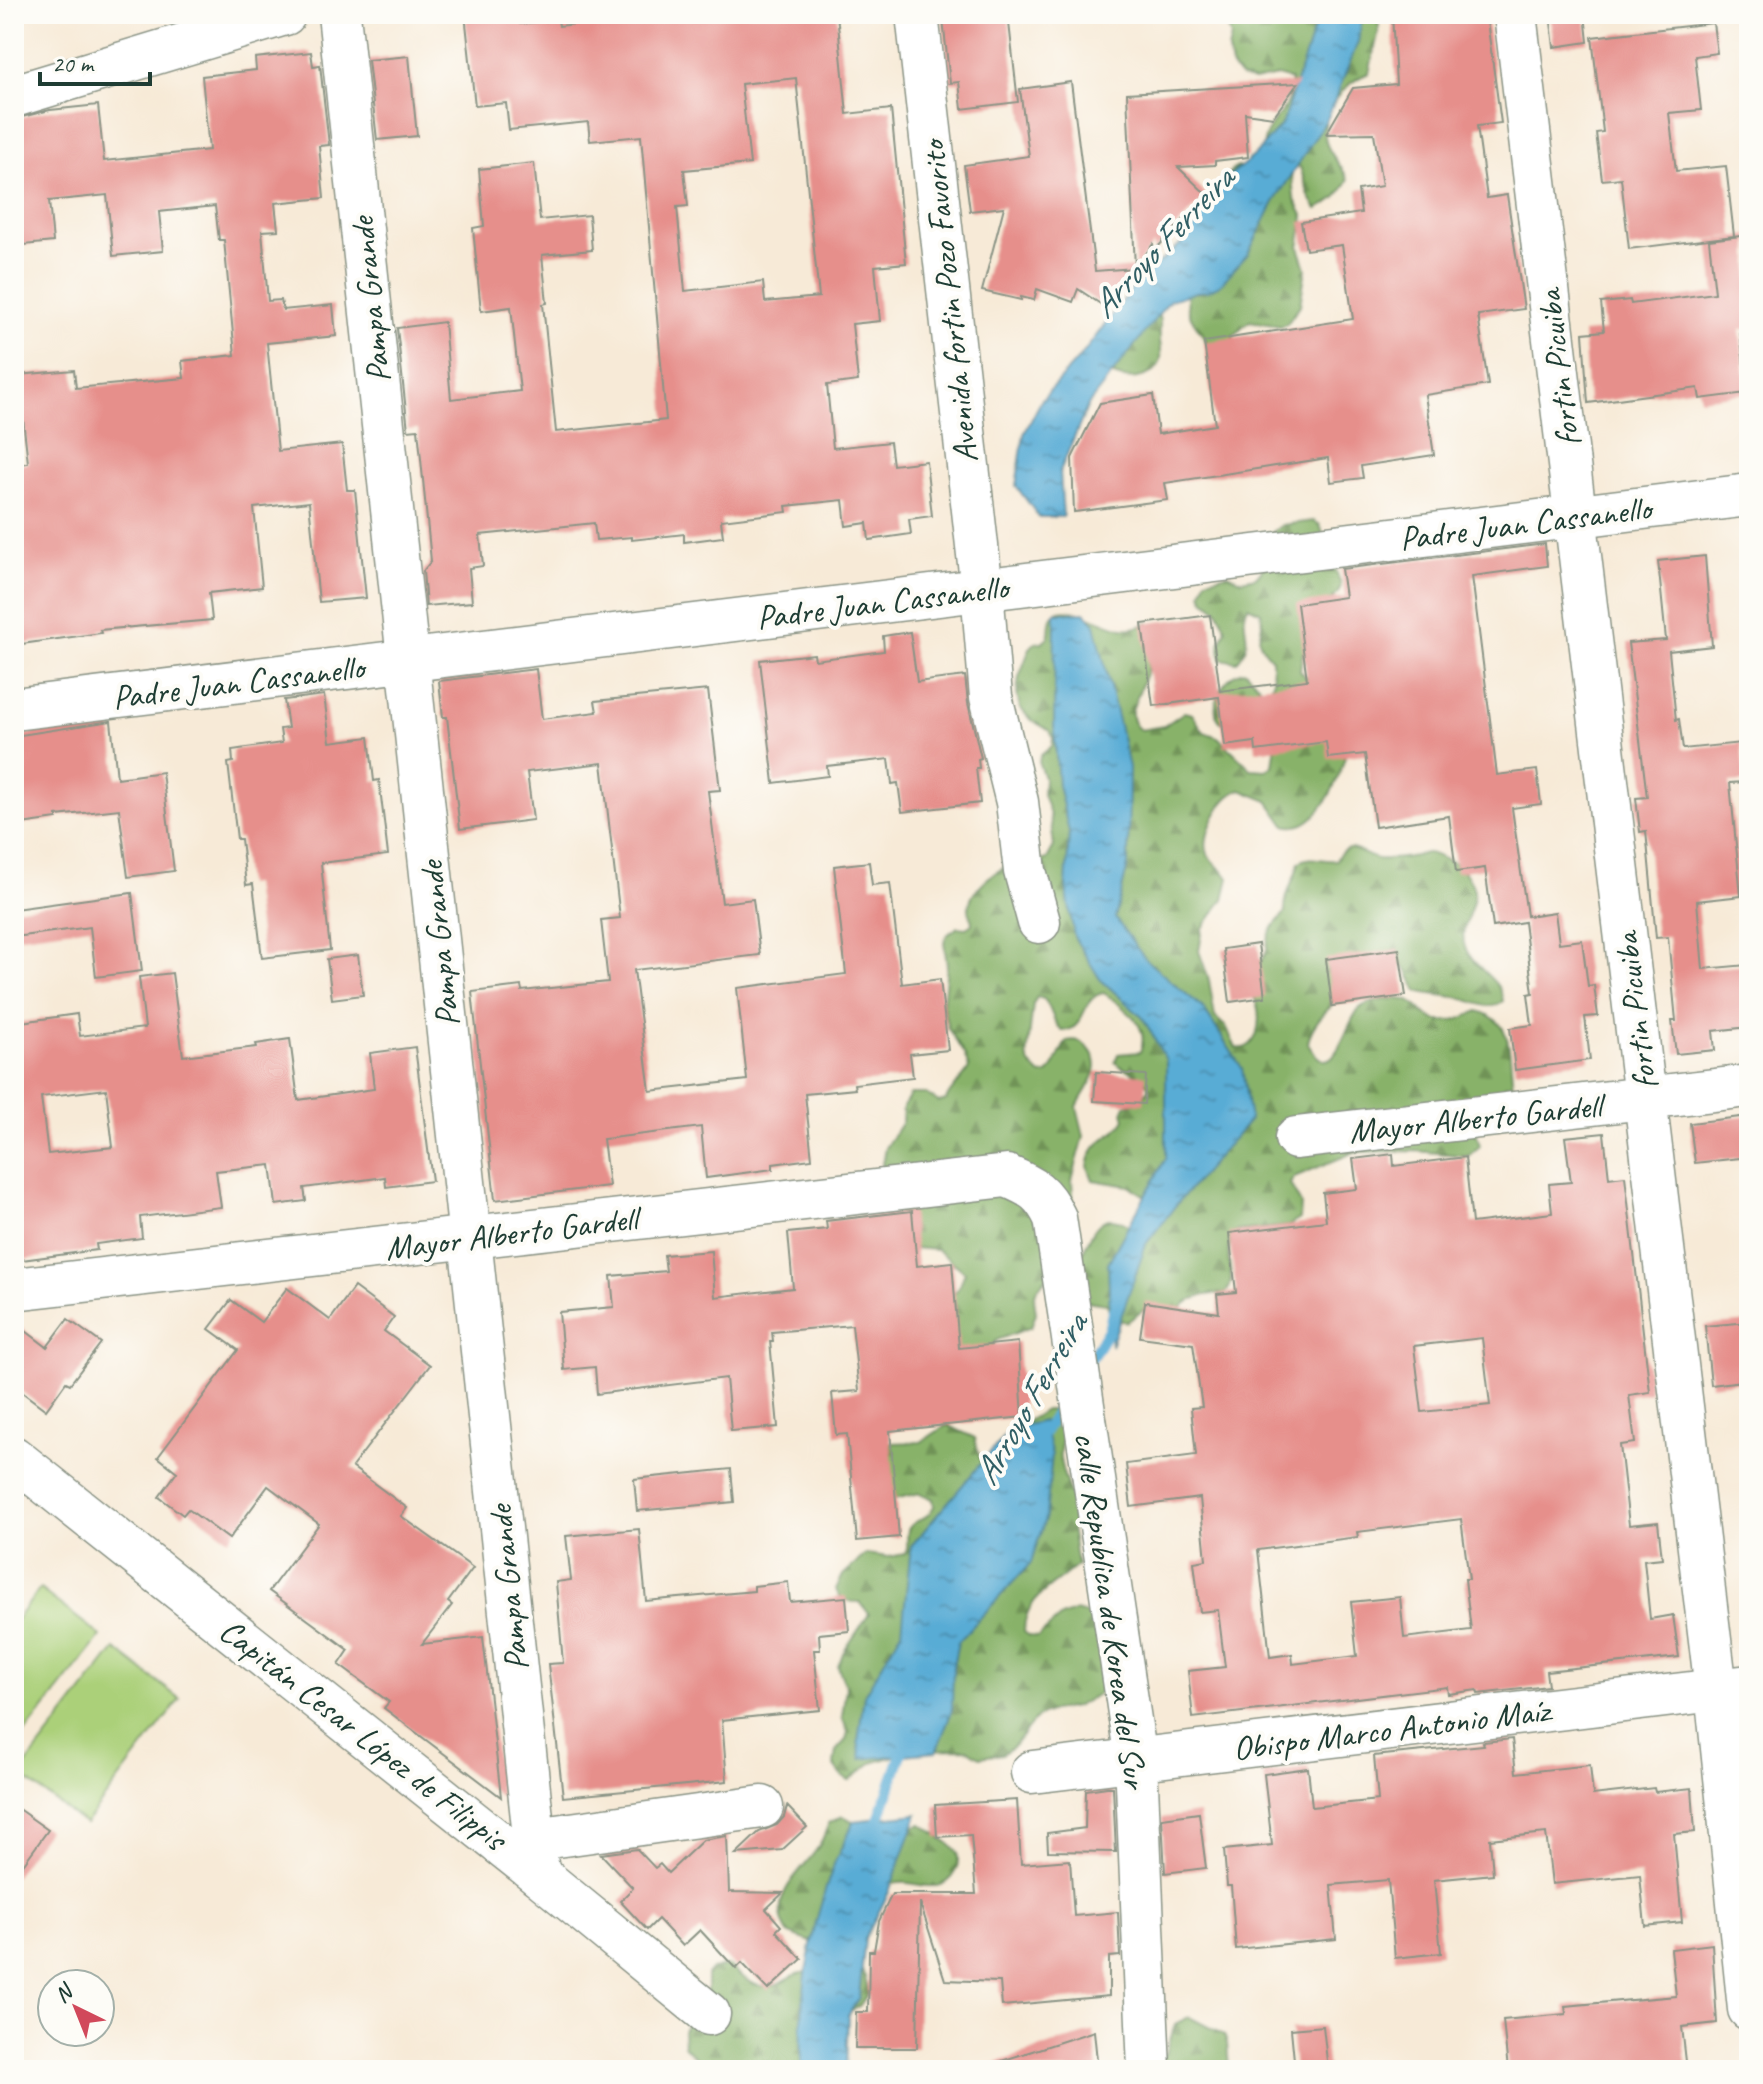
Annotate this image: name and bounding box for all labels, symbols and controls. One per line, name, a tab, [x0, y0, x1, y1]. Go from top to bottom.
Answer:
scale bar	[40, 36, 150, 86]
text: 20 m	[52, 49, 95, 79]
street label: Avenida fortin Pozo Favorito	[910, 135, 987, 465]
water label: Arroyo Ferreira	[1080, 154, 1247, 327]
street label: Pampa Grande	[340, 212, 400, 385]
street label: fortin Picuiba	[1527, 284, 1589, 449]
street label: Padre Juan Cassanello	[1397, 486, 1657, 560]
street label: Padre Juan Cassanello	[754, 565, 1014, 639]
street label: Padre Juan Cassanello	[110, 645, 370, 719]
street label: Pampa Grande	[409, 856, 469, 1029]
street label: fortin Picuiba	[1604, 927, 1666, 1092]
street label: Mayor Alberto Gardell	[1347, 1083, 1609, 1153]
street label: Mayor Alberto Gardell	[383, 1195, 646, 1270]
water label: Arroyo Ferreira	[963, 1301, 1100, 1493]
street label: calle Republica de Korea del Sur	[1065, 1429, 1158, 1794]
street label: Pampa Grande	[478, 1500, 538, 1673]
street label: Capitán Cesar López de Filippis	[211, 1609, 518, 1861]
street label: Obispo Marco Antonio Maíz	[1230, 1688, 1555, 1770]
north arrow	[36, 1968, 116, 2048]
text: N	[49, 1977, 80, 2009]

